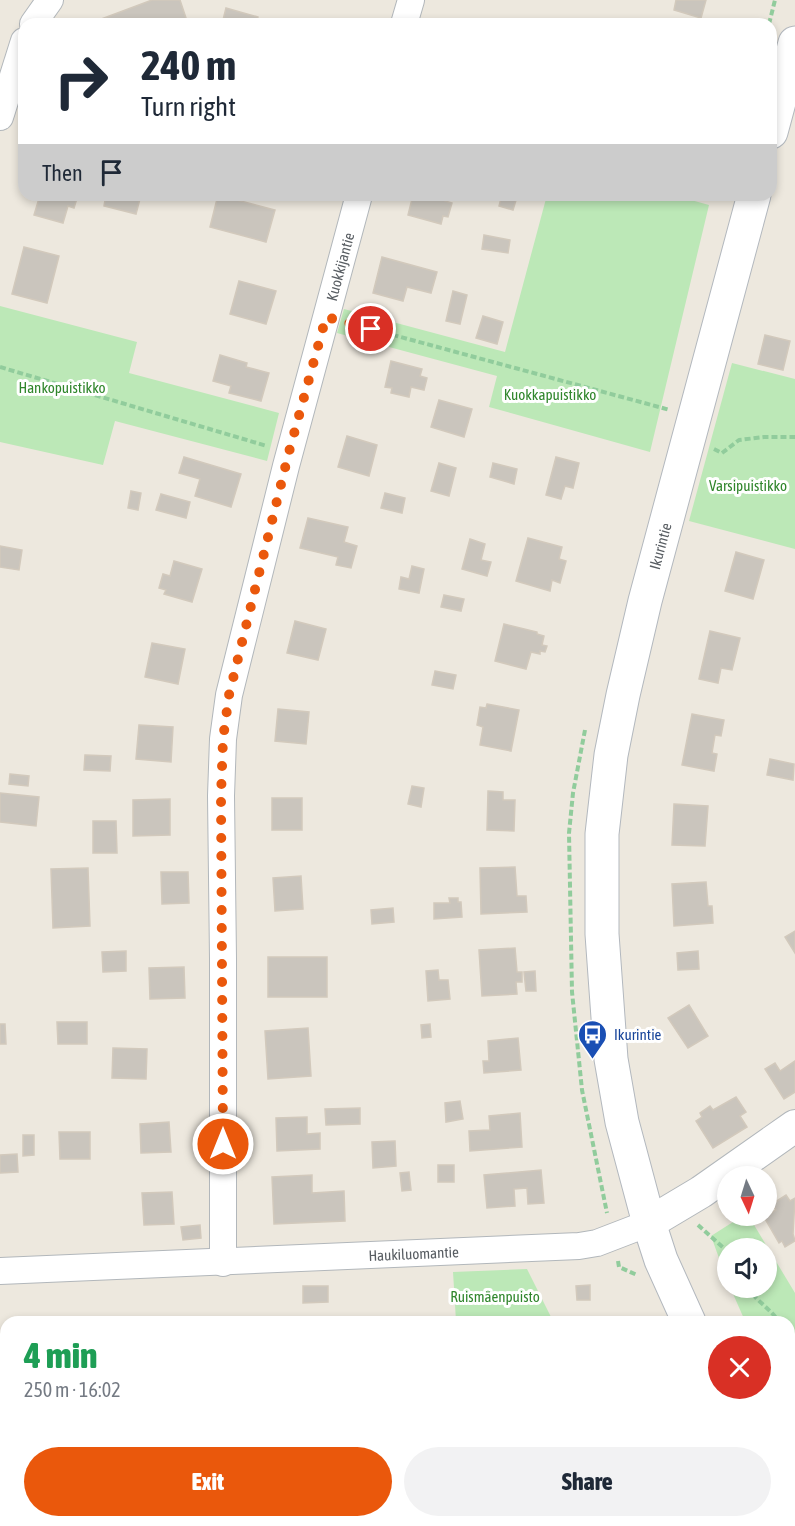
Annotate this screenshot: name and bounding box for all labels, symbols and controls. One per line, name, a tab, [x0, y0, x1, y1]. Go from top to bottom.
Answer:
text: 240 m	[141, 41, 236, 89]
icon: right	[42, 42, 120, 120]
text: Turn right	[141, 91, 236, 122]
icon: arrive	[95, 156, 128, 189]
text: Then	[42, 160, 83, 186]
street label: Kuokkijantie	[322, 230, 357, 303]
pin	[345, 303, 396, 354]
icon: arrive	[354, 312, 387, 345]
park label: Hankopuistikko	[18, 379, 106, 396]
park label: Kuokkapuistikko	[504, 386, 596, 403]
park label: Varsipuistikko	[709, 477, 787, 494]
street label: Ikurintie	[645, 521, 674, 571]
bus stop icon: Ikurintie	[577, 1018, 609, 1060]
place label: Ikurintie	[614, 1026, 662, 1043]
position arrow	[191, 1112, 255, 1176]
north arrow	[717, 1166, 777, 1226]
map controls	[717, 1166, 777, 1298]
button: sound	[717, 1238, 777, 1298]
street label: Haukiluomantie	[368, 1243, 459, 1264]
park label: Ruismäenpuisto	[450, 1288, 540, 1305]
text: 4 min	[24, 1334, 98, 1376]
button: close	[708, 1336, 771, 1399]
text: 250 m · 16:02	[24, 1378, 121, 1401]
button: Exit	[24, 1447, 392, 1516]
button: Share	[404, 1447, 771, 1516]

